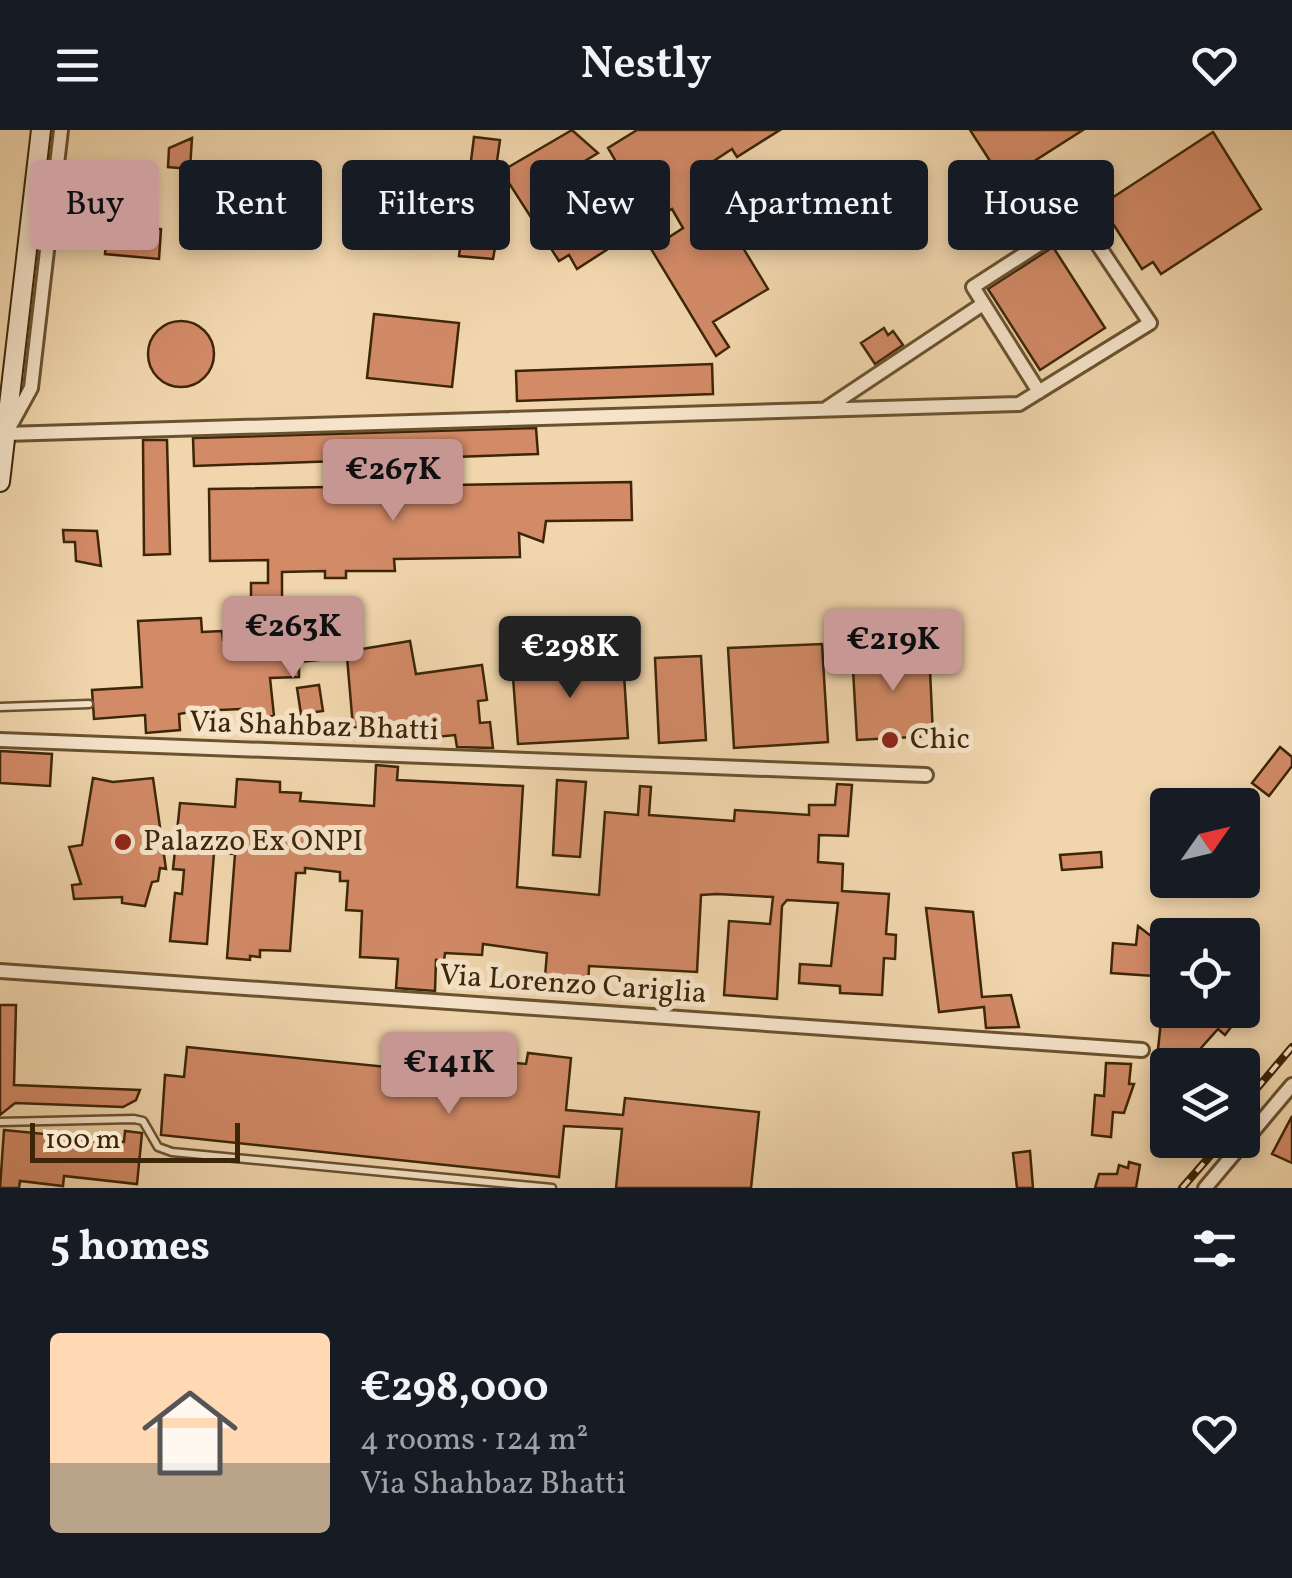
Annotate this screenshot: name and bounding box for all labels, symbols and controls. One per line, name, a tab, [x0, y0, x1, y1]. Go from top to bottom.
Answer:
text: Nestly	[580, 34, 712, 97]
icon: menu	[50, 38, 105, 93]
icon: heart	[1187, 38, 1242, 93]
chip: Buy	[30, 160, 159, 250]
chip: Rent	[179, 160, 322, 250]
chip: Filters	[342, 160, 510, 250]
chip: New	[530, 160, 670, 250]
chip: Apartment	[690, 160, 928, 250]
chip: House	[948, 160, 1114, 250]
pin: €267K	[323, 439, 463, 524]
text: €267K	[345, 449, 441, 493]
pin: €263K	[223, 596, 363, 681]
text: €263K	[244, 606, 342, 650]
pin: €219K	[823, 609, 963, 694]
pin: €298K	[500, 616, 640, 701]
text: €219K	[846, 619, 940, 663]
text: €298K	[521, 626, 619, 670]
street label: Via Shahbaz Bhatti	[189, 702, 439, 752]
place label: Chic	[910, 719, 970, 761]
marker: Chic	[879, 729, 901, 751]
north arrow	[1150, 788, 1260, 898]
map controls	[1150, 788, 1260, 1158]
place label: Palazzo Ex ONPI	[143, 821, 363, 863]
marker: Palazzo Ex ONPI	[112, 831, 134, 853]
button: locate	[1150, 918, 1260, 1028]
street label: Via Lorenzo Cariglia	[438, 955, 708, 1015]
pin: €141K	[379, 1032, 519, 1117]
text: €141K	[403, 1042, 495, 1086]
button: layers	[1150, 1048, 1260, 1158]
scale bar	[30, 1118, 240, 1162]
text: 100 m	[45, 1121, 120, 1160]
text: 5 homes	[50, 1219, 210, 1278]
icon: filters	[1187, 1221, 1242, 1276]
text: €298,000	[360, 1360, 549, 1419]
icon: home	[130, 1373, 250, 1493]
icon: heart	[1187, 1406, 1242, 1461]
text: 4 rooms · 124 m²	[360, 1419, 588, 1463]
text: Via Shahbaz Bhatti	[360, 1463, 626, 1507]

